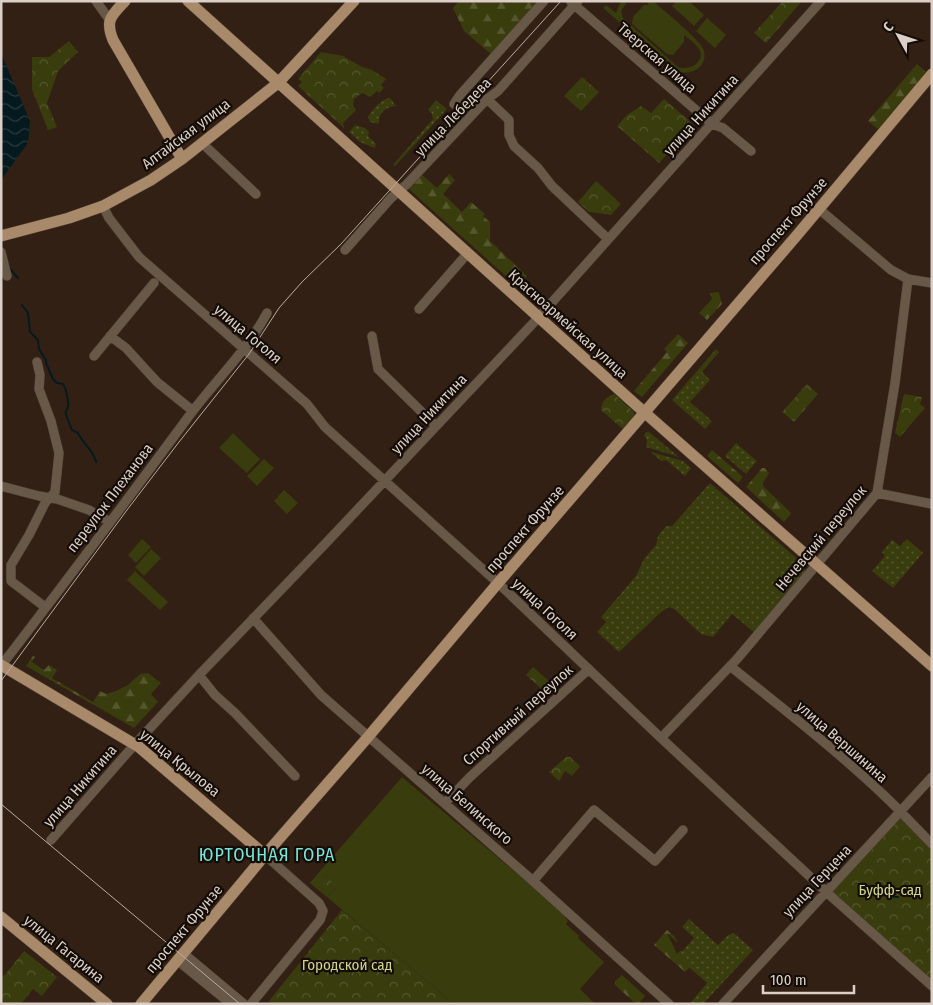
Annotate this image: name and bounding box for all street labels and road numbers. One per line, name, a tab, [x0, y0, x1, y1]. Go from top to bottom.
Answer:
street label: Тверская улица	[614, 19, 700, 97]
street label: улица Никитина	[660, 71, 742, 159]
street label: улица Лебедева	[411, 74, 495, 160]
street label: Алтайская улица	[138, 95, 234, 173]
street label: проспект Фрунзе	[745, 174, 831, 268]
street label: Красноармейская улица	[505, 266, 631, 382]
street label: улица Гоголя	[211, 301, 285, 367]
street label: улица Никитина	[387, 370, 471, 458]
street label: переулок Плеханова	[63, 440, 157, 556]
street label: проспект Фрунзе	[482, 482, 568, 576]
street label: Нечевский переулок	[772, 482, 870, 594]
street label: улица Гоголя	[509, 574, 581, 644]
street label: Спортивный переулок	[459, 661, 577, 769]
street label: улица Вершинина	[793, 698, 891, 786]
street label: улица Крылова	[136, 725, 224, 801]
street label: улица Никитина	[39, 741, 121, 831]
street label: улица Белинского	[418, 760, 516, 848]
street label: улица Герцена	[779, 841, 855, 921]
street label: проспект Фрунзе	[142, 881, 226, 977]
street label: улица Гагарина	[20, 911, 108, 987]

